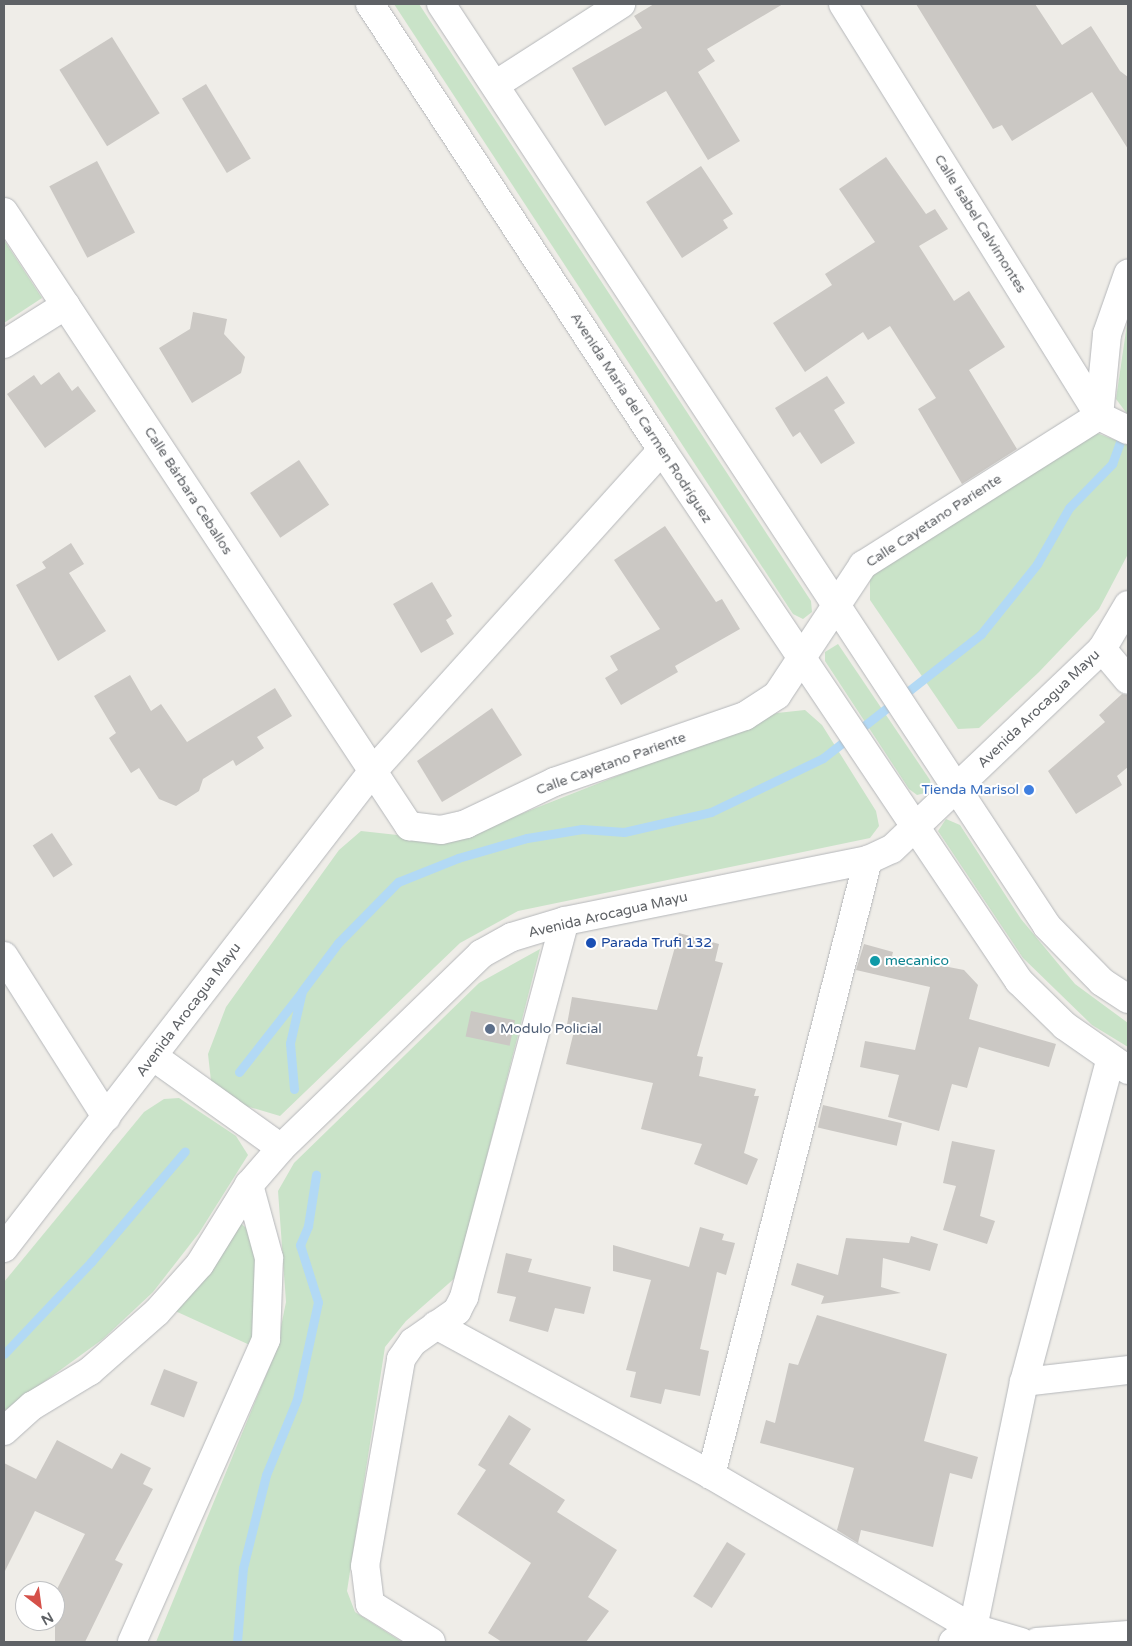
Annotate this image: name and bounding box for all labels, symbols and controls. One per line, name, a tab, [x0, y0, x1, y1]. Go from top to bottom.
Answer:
street label: Calle Isabel Calvimontes	[930, 152, 1030, 296]
street label: Avenida Maria del Carmen Rodríguez	[567, 310, 715, 526]
street label: Calle Bárbara Ceballos	[140, 424, 236, 558]
street label: Calle Cayetano Pariente	[863, 471, 1005, 571]
street label: Avenida Arocagua Mayu	[975, 646, 1103, 772]
street label: Calle Cayetano Pariente	[534, 729, 688, 799]
place label: Tienda Marisol	[921, 782, 1019, 798]
marker: Tienda Marisol	[1023, 784, 1035, 796]
street label: Avenida Arocagua Mayu	[527, 888, 689, 942]
place label: Parada Trufi 132	[601, 935, 712, 951]
marker: Parada Trufi 132	[585, 937, 597, 949]
street label: Avenida Arocagua Mayu	[133, 940, 245, 1080]
place label: mecanico	[885, 953, 949, 969]
marker: mecanico	[869, 955, 881, 967]
place label: Modulo Policial	[500, 1021, 602, 1037]
marker: Modulo Policial	[484, 1023, 496, 1035]
north arrow	[15, 1581, 65, 1631]
text: N	[38, 1608, 56, 1629]

